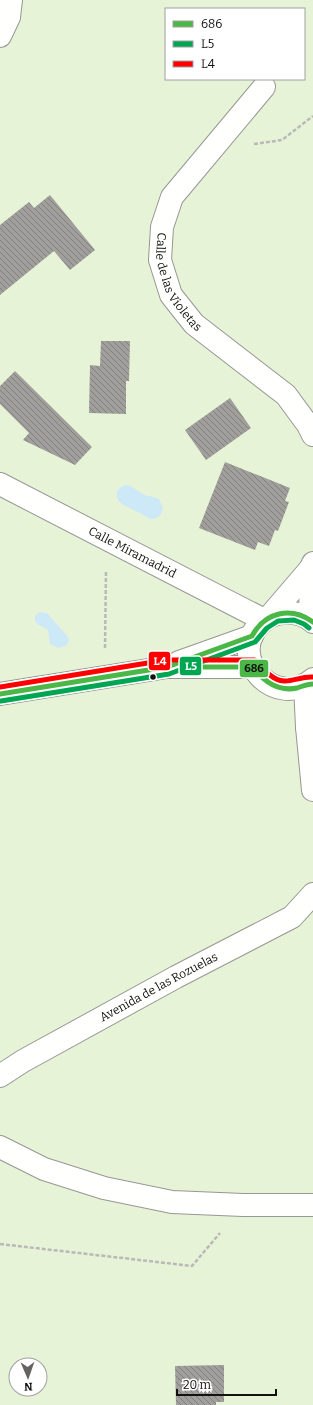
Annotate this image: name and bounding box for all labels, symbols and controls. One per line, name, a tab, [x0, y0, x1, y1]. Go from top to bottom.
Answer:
legend	[165, 8, 305, 80]
text: 686	[201, 17, 222, 31]
text: L5	[201, 37, 214, 51]
text: L4	[201, 57, 215, 71]
street label: Calle de las Violetas	[153, 232, 205, 334]
street label: Calle Miramadrid	[86, 524, 179, 581]
line badge: L4	[148, 651, 171, 671]
text: L4	[154, 655, 167, 668]
line badge: L5	[179, 656, 202, 676]
line badge: 686	[239, 659, 269, 678]
text: L5	[185, 660, 197, 673]
text: 686	[244, 662, 264, 675]
unlabelled marker	[148, 672, 158, 682]
street label: Avenida de las Rozuelas	[97, 950, 220, 1024]
north arrow	[8, 1357, 48, 1397]
scale bar	[177, 1371, 276, 1397]
text: 20 m	[183, 1378, 212, 1392]
text: N	[23, 1380, 33, 1393]

